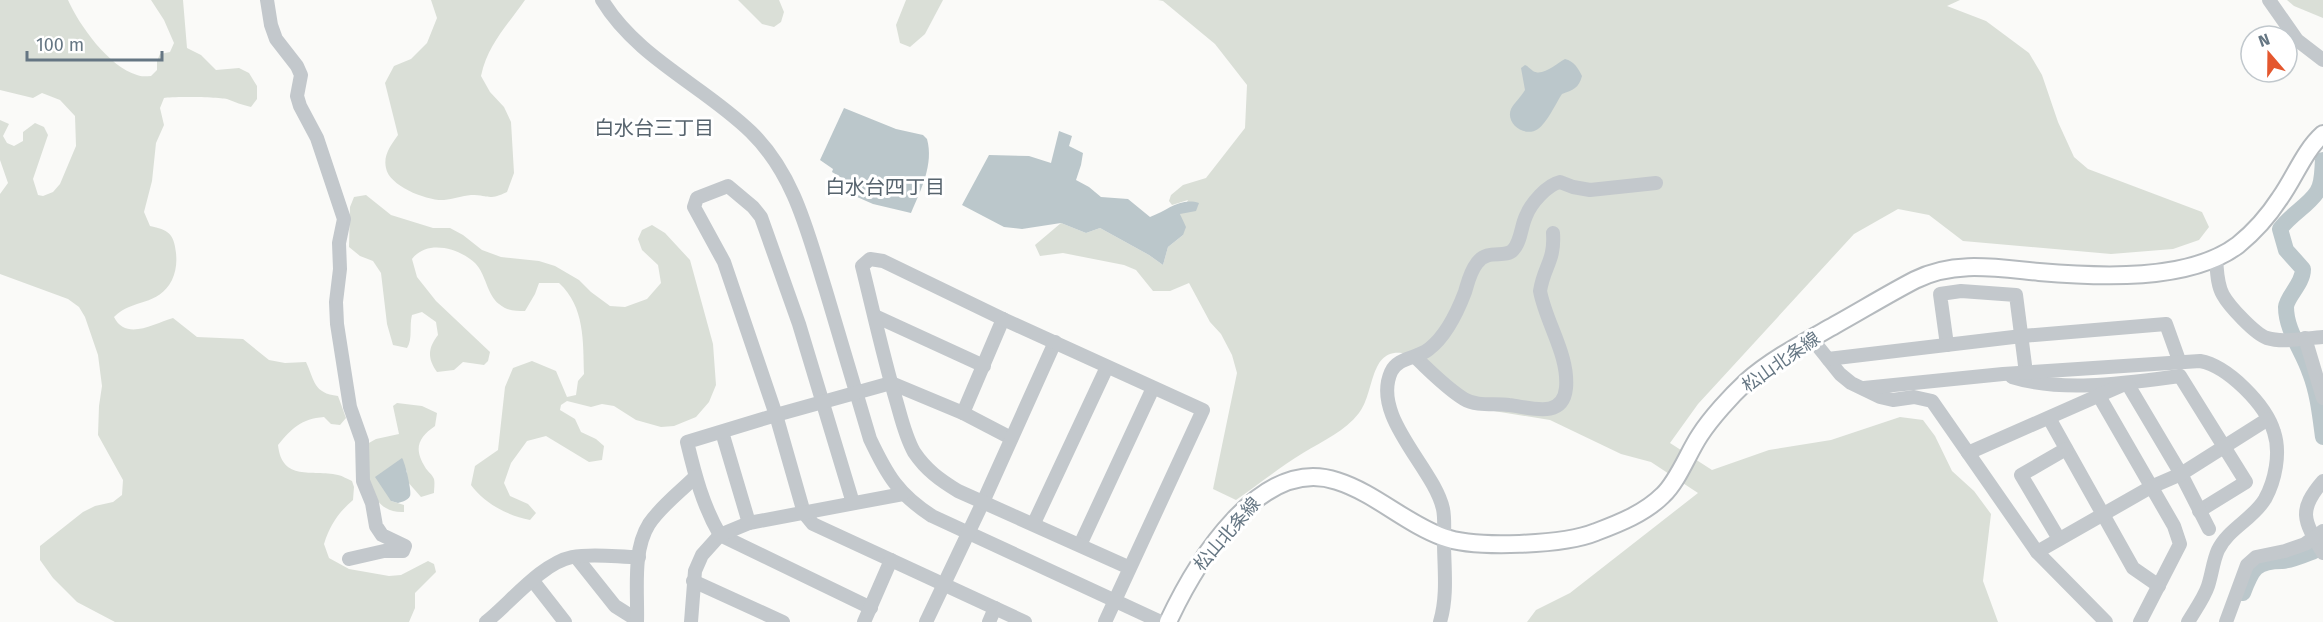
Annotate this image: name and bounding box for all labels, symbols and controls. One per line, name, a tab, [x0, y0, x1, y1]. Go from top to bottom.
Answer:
scale bar	[27, 24, 162, 62]
north arrow	[2239, 24, 2299, 84]
text: N	[2256, 30, 2272, 51]
text: 100 m	[36, 34, 84, 56]
district label: 白水台三丁目	[594, 116, 714, 140]
district label: 白水台四丁目	[825, 175, 945, 199]
street label: 松山北条線	[1738, 327, 1824, 397]
street label: 松山北条線	[1189, 493, 1265, 575]

